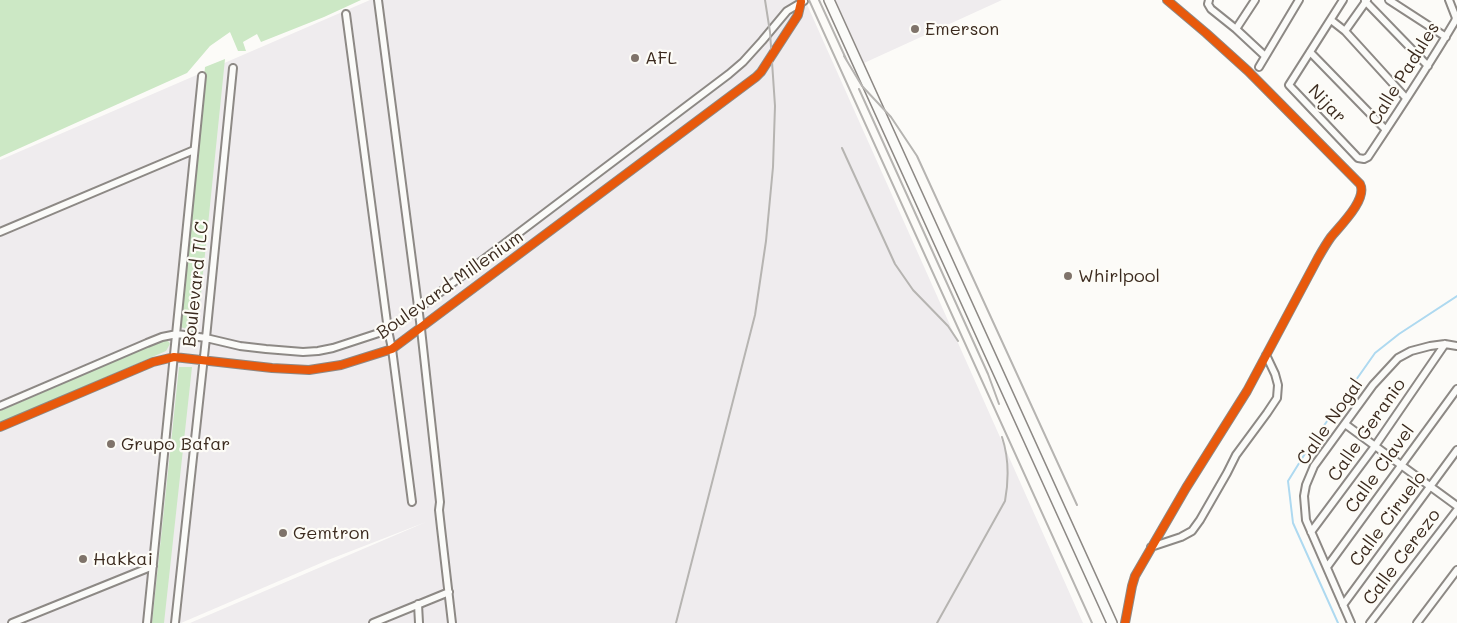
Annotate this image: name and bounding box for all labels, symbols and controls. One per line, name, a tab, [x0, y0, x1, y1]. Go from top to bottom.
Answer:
place label: Emerson	[925, 18, 999, 40]
street label: Calle Padules	[1364, 18, 1444, 130]
marker: Emerson	[909, 23, 921, 35]
place label: AFL	[645, 47, 677, 69]
marker: AFL	[629, 52, 641, 64]
street label: Nijar	[1304, 80, 1350, 128]
street label: Boulevard TLC	[179, 220, 213, 348]
street label: Boulevard Millenium	[373, 226, 527, 344]
place label: Whirlpool	[1078, 265, 1160, 287]
marker: Whirlpool	[1062, 270, 1074, 282]
street label: Calle Geranio	[1323, 374, 1411, 486]
street label: Calle Nogal	[1292, 375, 1368, 469]
street label: Calle Clavel	[1341, 421, 1419, 517]
place label: Grupo Bafar	[121, 433, 230, 455]
marker: Grupo Bafar	[105, 438, 117, 450]
street label: Calle Ciruelo	[1345, 467, 1431, 571]
street label: Calle Cerezo	[1359, 505, 1445, 609]
place label: Gemtron	[293, 522, 369, 544]
marker: Gemtron	[277, 527, 289, 539]
place label: Hakkai	[93, 548, 153, 570]
marker: Hakkai	[77, 553, 89, 565]

